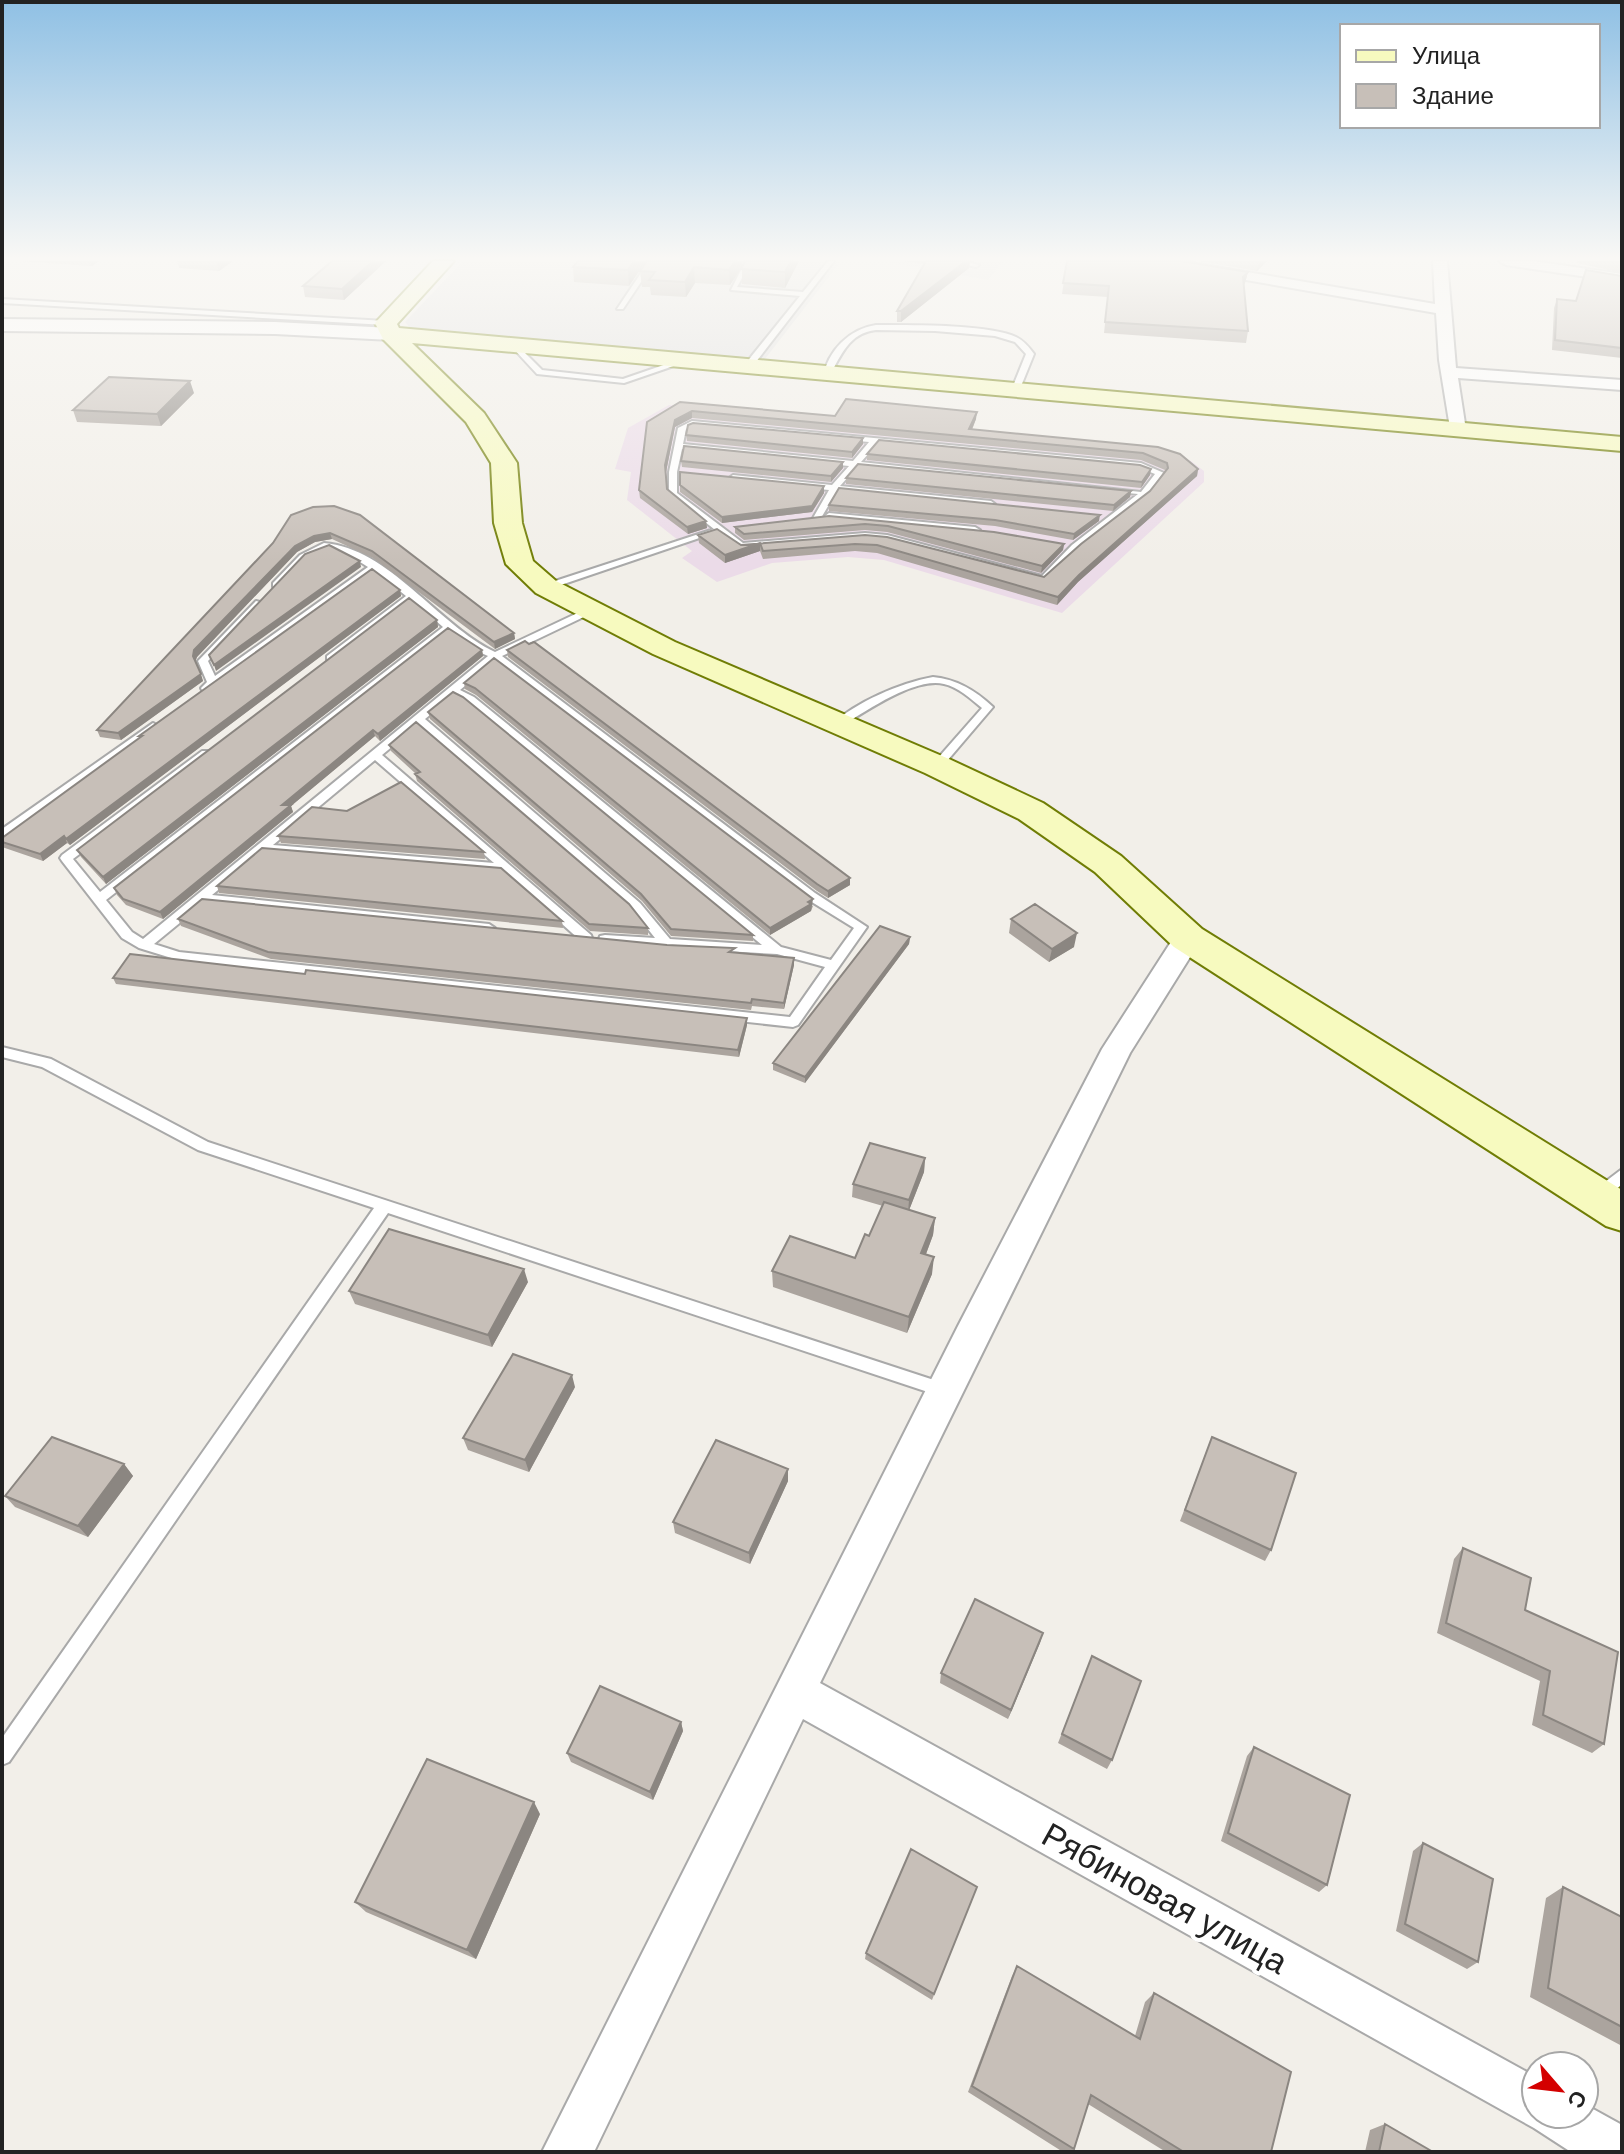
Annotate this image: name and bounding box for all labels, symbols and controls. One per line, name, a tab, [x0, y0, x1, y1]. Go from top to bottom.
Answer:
legend	[1340, 24, 1600, 128]
text: Улица	[1412, 42, 1481, 69]
text: Здание	[1412, 82, 1494, 109]
street label: Рябиновая улица	[1036, 1815, 1294, 1981]
north arrow	[1520, 2050, 1600, 2130]
text: С	[1562, 2086, 1592, 2112]

